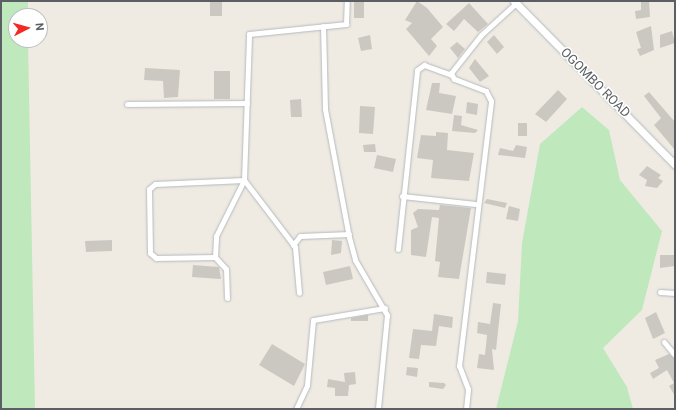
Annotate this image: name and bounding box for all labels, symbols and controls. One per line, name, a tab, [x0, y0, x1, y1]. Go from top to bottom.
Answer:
north arrow	[8, 8, 48, 48]
text: N	[33, 22, 46, 31]
street label: OGOMBO ROAD	[557, 45, 633, 121]

